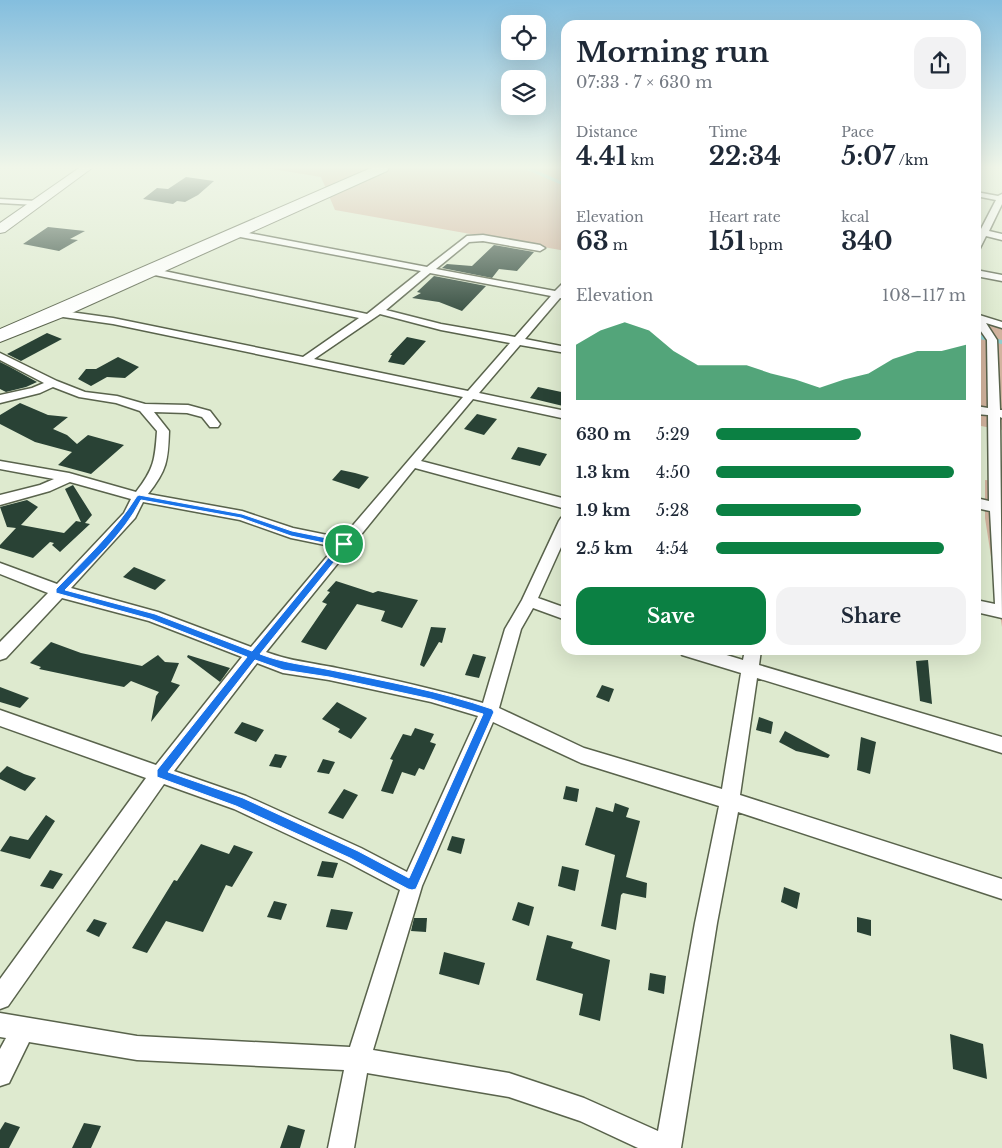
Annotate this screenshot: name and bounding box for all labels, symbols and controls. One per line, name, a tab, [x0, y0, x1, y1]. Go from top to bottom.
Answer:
map controls	[501, 15, 546, 115]
button: locate	[501, 15, 546, 60]
text: Morning run	[576, 35, 769, 70]
button: share	[914, 37, 966, 89]
button: layers	[501, 70, 546, 115]
text: 07:33 · 7 × 630 m	[576, 72, 712, 92]
text: Distance	[576, 123, 638, 141]
text: Time	[709, 123, 747, 141]
text: Pace	[841, 123, 874, 141]
text: 4.41	[576, 141, 627, 172]
text: 22:34	[709, 141, 781, 172]
text: 5:07	[841, 141, 895, 172]
text: km	[627, 151, 654, 169]
text: /km	[895, 151, 929, 169]
text: Elevation	[576, 208, 644, 226]
text: Heart rate	[709, 208, 781, 226]
text: kcal	[841, 208, 869, 226]
text: 63	[576, 226, 609, 257]
text: 151	[709, 226, 745, 257]
text: 340	[841, 226, 893, 257]
text: m	[609, 236, 628, 254]
text: bpm	[745, 236, 783, 254]
text: Elevation	[576, 285, 653, 305]
text: 108–117 m	[882, 285, 966, 305]
text: 630 m	[576, 424, 631, 444]
text: 5:29	[656, 424, 690, 444]
text: 1.3 km	[576, 462, 630, 482]
text: 4:50	[656, 462, 690, 482]
text: 1.9 km	[576, 500, 631, 520]
text: 5:28	[656, 500, 689, 520]
pin	[323, 523, 365, 565]
icon: arrive	[330, 530, 358, 558]
text: 2.5 km	[576, 538, 633, 558]
text: 4:54	[656, 538, 688, 558]
button: Save	[576, 587, 766, 645]
button: Share	[776, 587, 966, 645]

